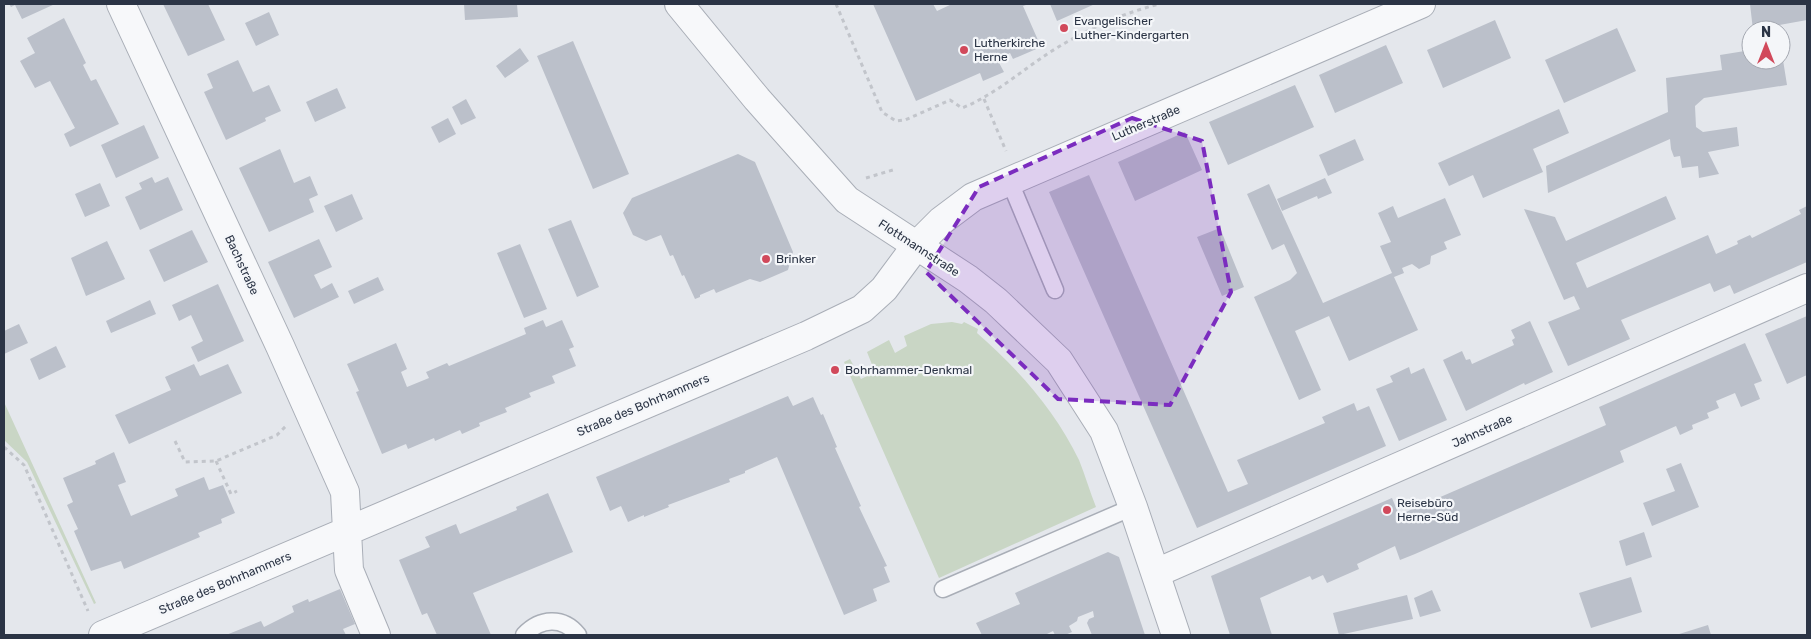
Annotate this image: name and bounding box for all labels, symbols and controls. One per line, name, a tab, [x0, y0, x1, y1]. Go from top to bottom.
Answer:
place label: Evangelischer Luther-Kindergarten	[1074, 14, 1189, 42]
north arrow	[1741, 20, 1791, 70]
marker: Evangelischer Luther-Kindergarten	[1058, 22, 1070, 34]
text: N	[1761, 24, 1771, 41]
place label: Lutherkirche Herne	[974, 36, 1046, 64]
marker: Lutherkirche Herne	[958, 44, 970, 56]
street label: Lutherstraße	[1110, 102, 1182, 144]
street label: Flottmannstraße	[876, 217, 962, 280]
street label: Bachstraße	[222, 233, 262, 297]
place label: Brinker	[776, 252, 816, 266]
marker: Brinker	[760, 253, 772, 265]
place label: Bohrhammer-Denkmal	[845, 363, 972, 377]
marker: Bohrhammer-Denkmal	[829, 364, 841, 376]
street label: Straße des Bohrhammers	[575, 371, 711, 439]
street label: Jahnstraße	[1450, 411, 1515, 451]
place label: Reisebüro Herne-Süd	[1397, 496, 1458, 524]
marker: Reisebüro Herne-Süd	[1381, 504, 1393, 516]
street label: Straße des Bohrhammers	[157, 549, 293, 617]

